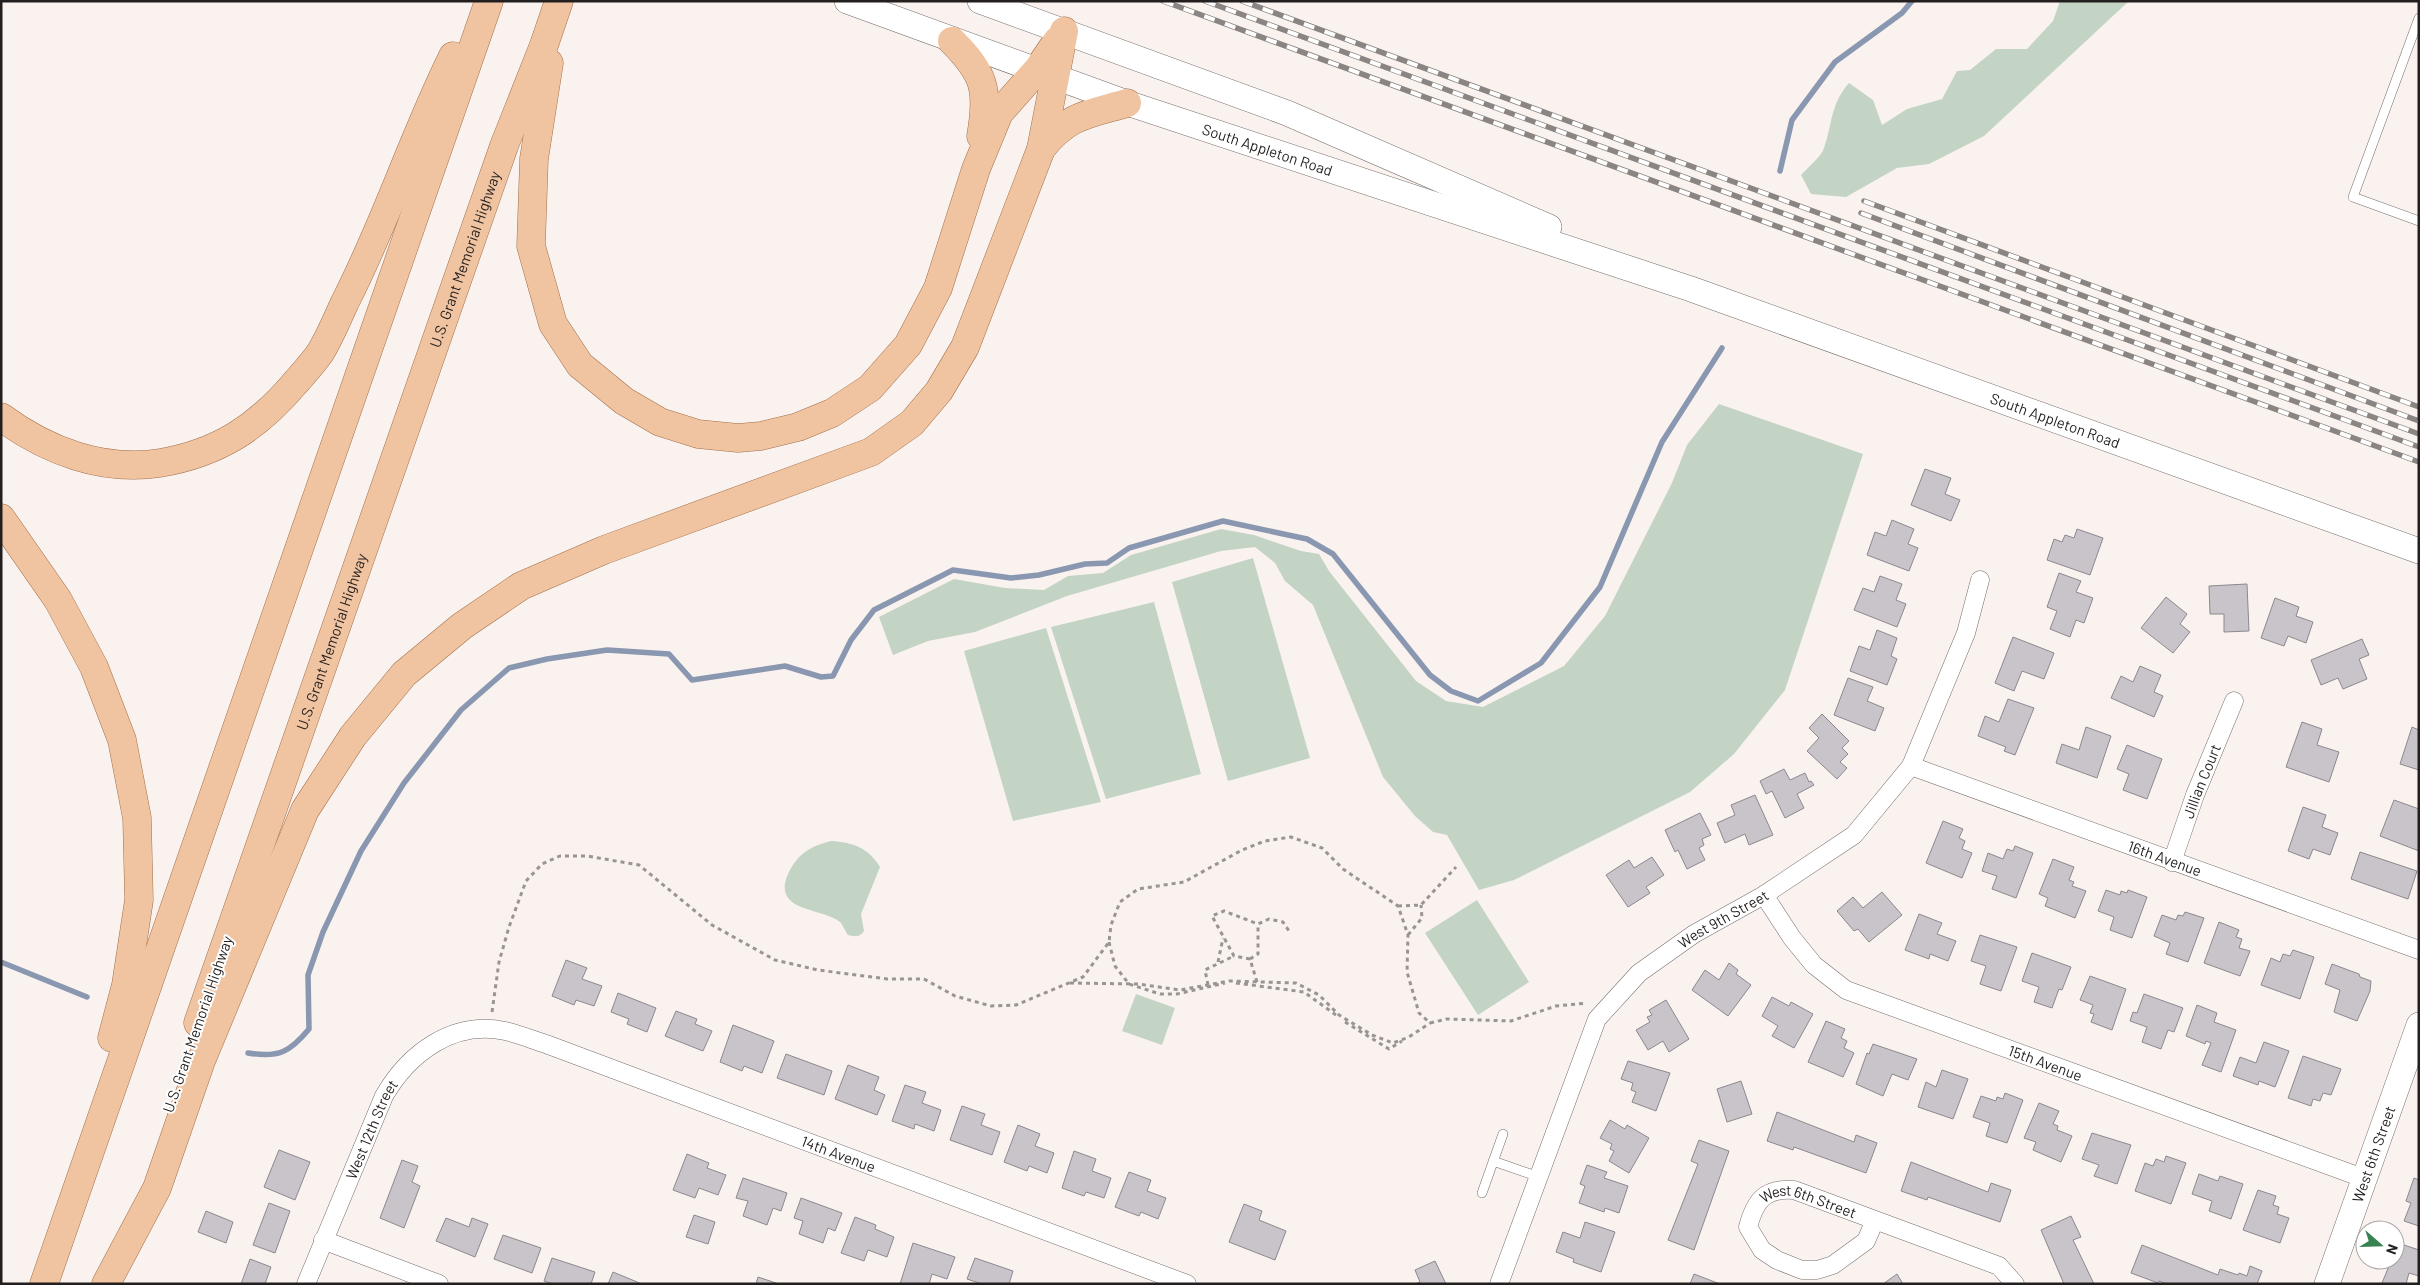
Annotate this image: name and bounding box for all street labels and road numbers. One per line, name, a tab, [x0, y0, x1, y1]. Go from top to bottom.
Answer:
street label: South Appleton Road	[1200, 119, 1335, 179]
street label: U.S. Grant Memorial Highway	[425, 168, 504, 350]
street label: South Appleton Road	[1988, 389, 2122, 452]
street label: U.S. Grant Memorial Highway	[292, 551, 370, 732]
street label: Jillian Court	[2179, 741, 2224, 821]
street label: 16th Avenue	[2125, 836, 2204, 880]
street label: West 9th Street	[1674, 886, 1772, 952]
street label: U.S. Grant Memorial Highway	[158, 933, 236, 1115]
street label: 15th Avenue	[2006, 1041, 2085, 1084]
street label: West 12th Street	[342, 1076, 401, 1182]
street label: West 6th Street	[2348, 1103, 2399, 1205]
street label: 14th Avenue	[799, 1131, 878, 1176]
street label: West 6th Street	[1756, 1181, 1859, 1221]

